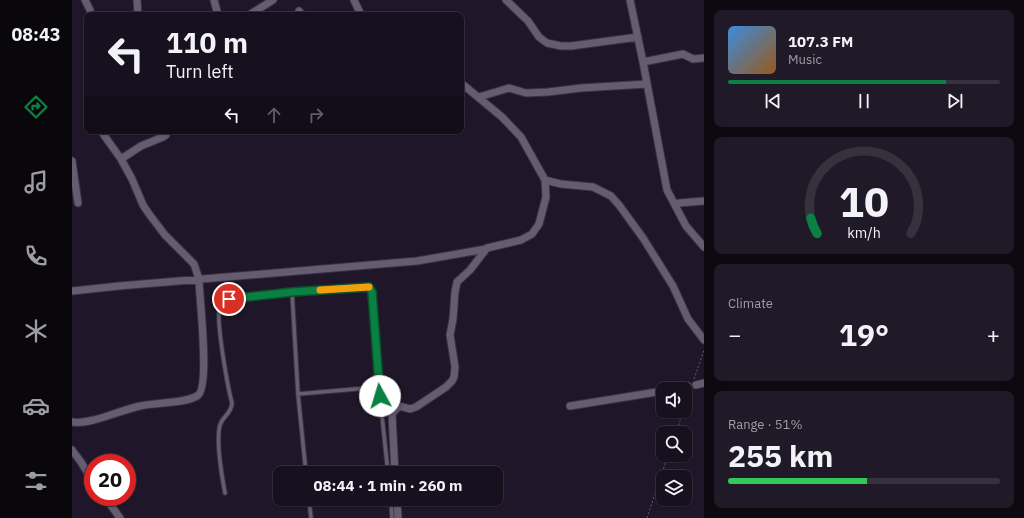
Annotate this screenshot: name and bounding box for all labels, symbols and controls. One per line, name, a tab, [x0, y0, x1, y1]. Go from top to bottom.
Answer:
text: 08:43	[11, 23, 61, 46]
text: 110 m	[166, 24, 248, 61]
icon: left	[100, 28, 152, 80]
text: 107.3 FM	[788, 32, 853, 51]
text: Music	[788, 51, 822, 68]
text: Turn left	[166, 60, 234, 83]
icon: previous	[762, 90, 784, 112]
icon: pause	[853, 90, 875, 112]
icon: next	[944, 90, 966, 112]
icon: directions	[22, 93, 50, 121]
icon: left	[221, 104, 243, 126]
icon: ahead	[263, 104, 285, 126]
icon: right	[305, 104, 327, 126]
icon: music	[22, 168, 50, 196]
text: 10	[839, 173, 889, 227]
text: km/h	[847, 222, 881, 241]
icon: phone	[22, 242, 50, 270]
pin	[212, 282, 246, 316]
icon: arrive	[218, 288, 240, 310]
text: Climate	[728, 295, 773, 312]
text: 19°	[839, 315, 889, 354]
icon: climate	[22, 317, 50, 345]
text: −	[728, 320, 741, 349]
text: +	[987, 320, 1000, 349]
position arrow	[359, 375, 401, 417]
map controls	[656, 382, 692, 506]
button: sound	[656, 382, 692, 418]
icon: car	[22, 392, 50, 420]
text: Range · 51%	[728, 416, 802, 433]
button: search	[656, 426, 692, 462]
text: 255 km	[728, 436, 833, 475]
speed limit sign: 20	[84, 454, 136, 506]
icon: filters	[22, 467, 50, 495]
button: layers	[656, 470, 692, 506]
text: 08:44 · 1 min · 260 m	[314, 476, 462, 495]

